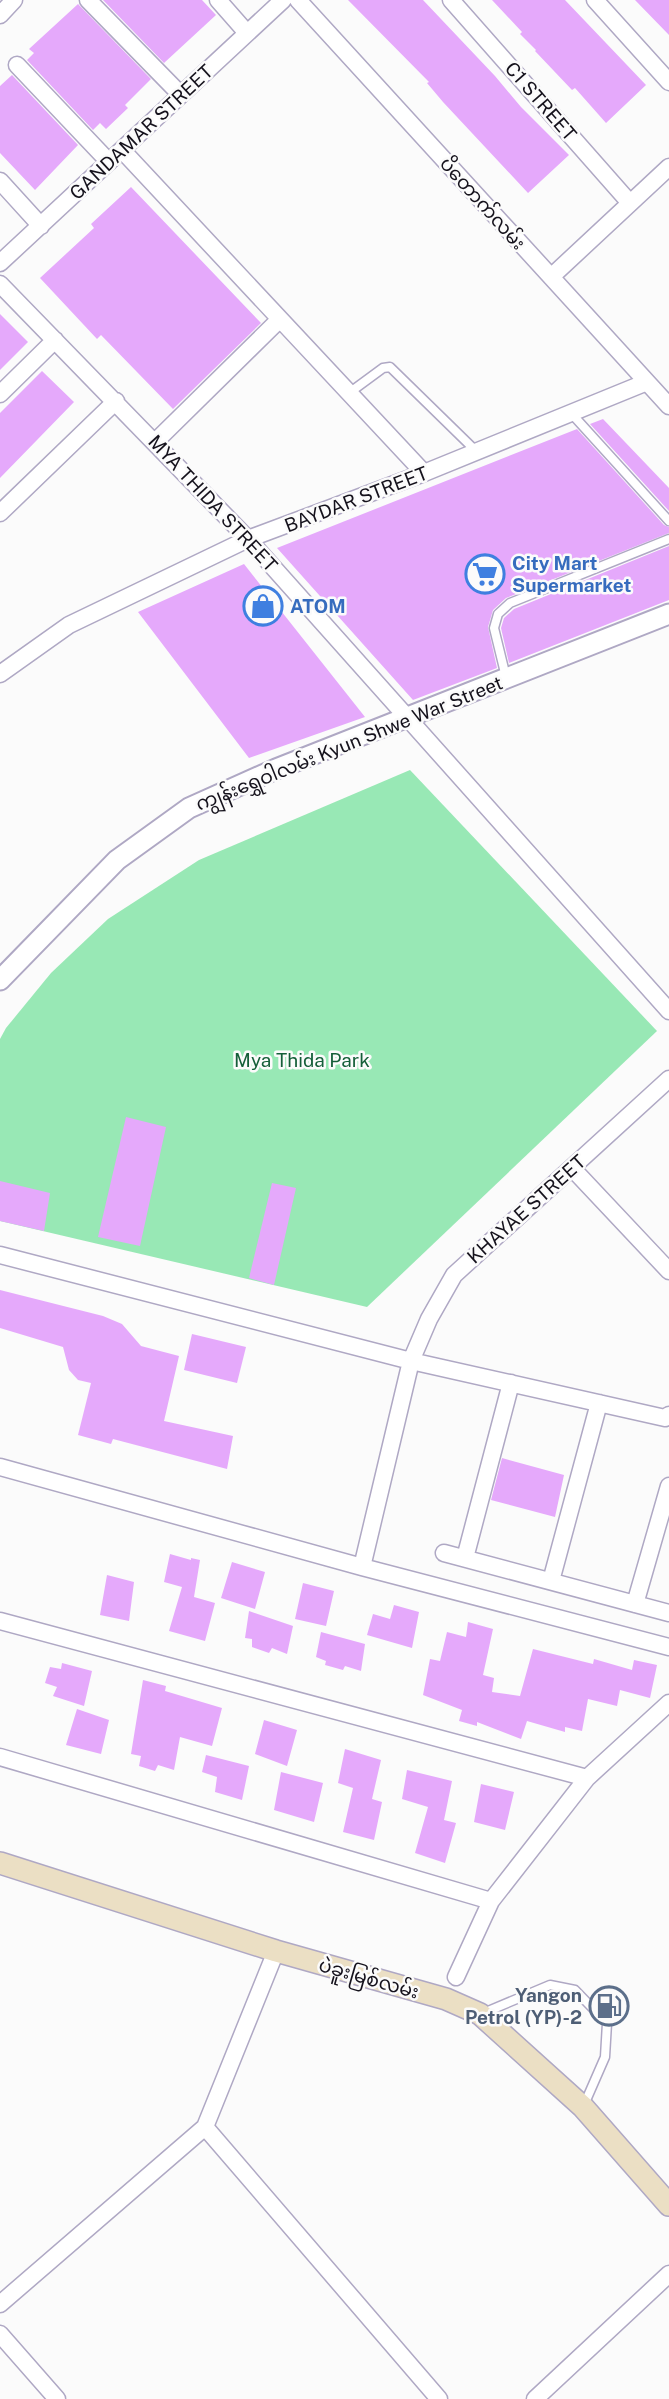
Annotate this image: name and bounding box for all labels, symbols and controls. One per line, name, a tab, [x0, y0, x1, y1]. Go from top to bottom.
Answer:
street label: C1 STREET	[501, 57, 581, 145]
street label: GANDAMAR STREET	[65, 60, 217, 204]
street label: ပိတောက်လမ်း	[436, 150, 532, 254]
street label: MYA THIDA STREET	[144, 430, 282, 576]
street label: BAYDAR STREET	[281, 462, 431, 536]
place label: City Mart Supermarket	[512, 552, 632, 596]
supermarket icon: City Mart Supermarket	[464, 553, 506, 595]
shop icon: ATOM	[242, 585, 284, 627]
place label: ATOM	[290, 595, 346, 617]
street label: ကျွန်းရွှေဝါလမ်း Kyun Shwe War Street	[191, 668, 508, 821]
park label: Mya Thida Park	[234, 1049, 370, 1071]
street label: KHAYAE STREET	[462, 1150, 590, 1268]
street label: ပဲခူးမြစ်လမ်း	[315, 1950, 422, 2009]
place label: Yangon Petrol (YP)-2	[465, 1984, 582, 2028]
fuel station icon: Yangon Petrol (YP)-2	[588, 1985, 630, 2027]

